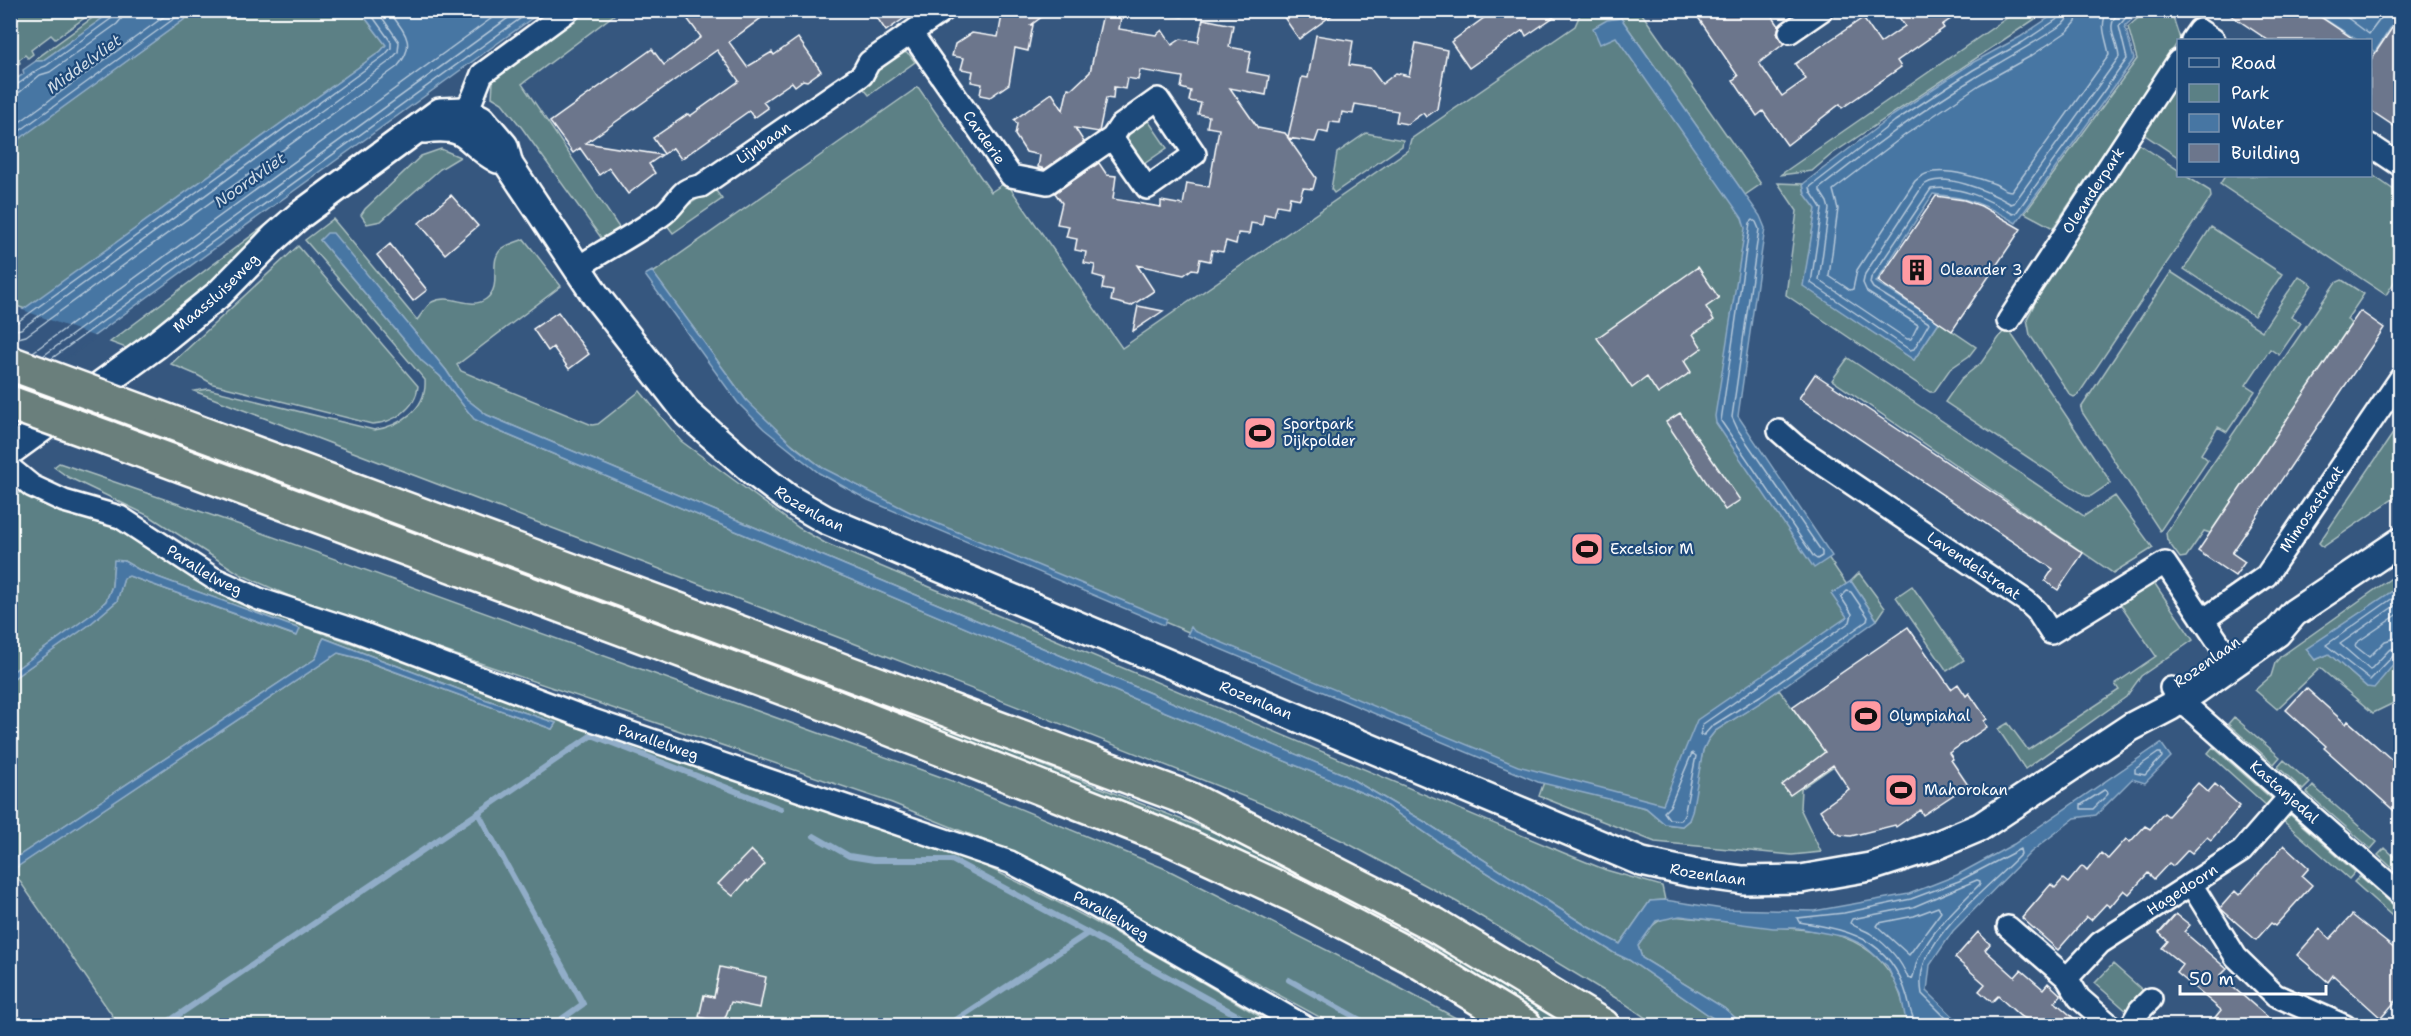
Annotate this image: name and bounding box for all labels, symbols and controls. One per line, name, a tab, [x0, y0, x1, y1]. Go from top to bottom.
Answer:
water label: Middelvliet	[42, 30, 126, 98]
legend	[2177, 39, 2372, 177]
text: Road	[2231, 51, 2276, 75]
text: Park	[2231, 81, 2270, 105]
street label: Carderie	[958, 106, 1010, 168]
text: Water	[2231, 111, 2284, 135]
street label: Lijnbaan	[732, 117, 795, 169]
text: Building	[2231, 141, 2300, 165]
street label: Oleanderpark	[2058, 143, 2129, 238]
water label: Noordvliet	[210, 148, 290, 212]
street label: Maassluiseweg	[169, 249, 264, 337]
building icon: Oleander 3	[1899, 252, 1935, 288]
place label: Oleander 3	[1940, 260, 2023, 280]
place label: Sportpark Dijkpolder	[1283, 414, 1356, 451]
sports icon: Sportpark Dijkpolder	[1242, 415, 1278, 451]
street label: Mimosastraat	[2275, 461, 2348, 556]
street label: Rozenlaan	[770, 481, 847, 536]
street label: Lavendelstraat	[1923, 527, 2025, 605]
sports icon: Excelsior M	[1569, 531, 1605, 567]
place label: Excelsior M	[1610, 539, 1694, 559]
street label: Parallelweg	[163, 540, 245, 600]
street label: Rozenlaan	[2170, 632, 2244, 692]
street label: Rozenlaan	[1216, 676, 1295, 724]
sports icon: Olympiahal	[1848, 698, 1884, 734]
place label: Olympiahal	[1889, 706, 1971, 726]
street label: Parallelweg	[615, 719, 701, 765]
street label: Kastanjedal	[2245, 756, 2324, 828]
sports icon: Mahorokan	[1883, 772, 1919, 808]
place label: Mahorokan	[1924, 780, 2008, 800]
street label: Rozenlaan	[1668, 858, 1747, 890]
street label: Hagedoorn	[2143, 859, 2221, 920]
street label: Parallelweg	[1070, 886, 1153, 945]
scale bar	[2180, 958, 2326, 996]
text: 50 m	[2189, 967, 2234, 991]

